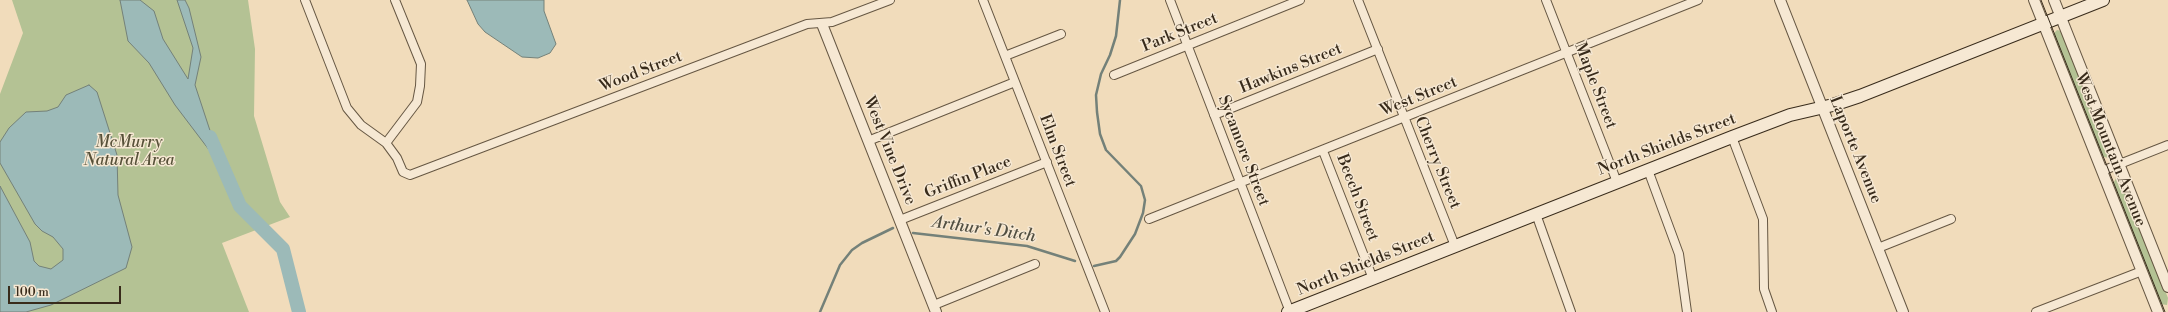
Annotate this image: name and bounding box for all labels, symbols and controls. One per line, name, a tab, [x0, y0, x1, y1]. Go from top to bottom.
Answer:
street label: Park Street	[1139, 9, 1221, 57]
street label: Hawkins Street	[1237, 40, 1345, 98]
street label: Maple Street	[1570, 40, 1620, 132]
street label: Wood Street	[597, 47, 685, 97]
street label: West Mountain Avenue	[2070, 70, 2150, 230]
street label: West Street	[1378, 73, 1460, 121]
street label: Sycamore Street	[1213, 93, 1273, 209]
street label: West Vine Drive	[859, 94, 919, 208]
street label: Laporte Avenue	[1825, 94, 1885, 206]
street label: North Shields Street	[1595, 110, 1739, 180]
street label: Elm Street	[1034, 112, 1080, 190]
street label: Cherry Street	[1410, 114, 1464, 212]
park label: McMurry Natural Area	[84, 133, 174, 171]
street label: Beech Street	[1332, 152, 1382, 244]
street label: Griffin Place	[922, 153, 1014, 203]
water label: Arthur's Ditch	[931, 213, 1037, 247]
street label: North Shields Street	[1295, 228, 1437, 300]
scale bar	[10, 278, 123, 304]
text: 100 m	[15, 285, 49, 300]

